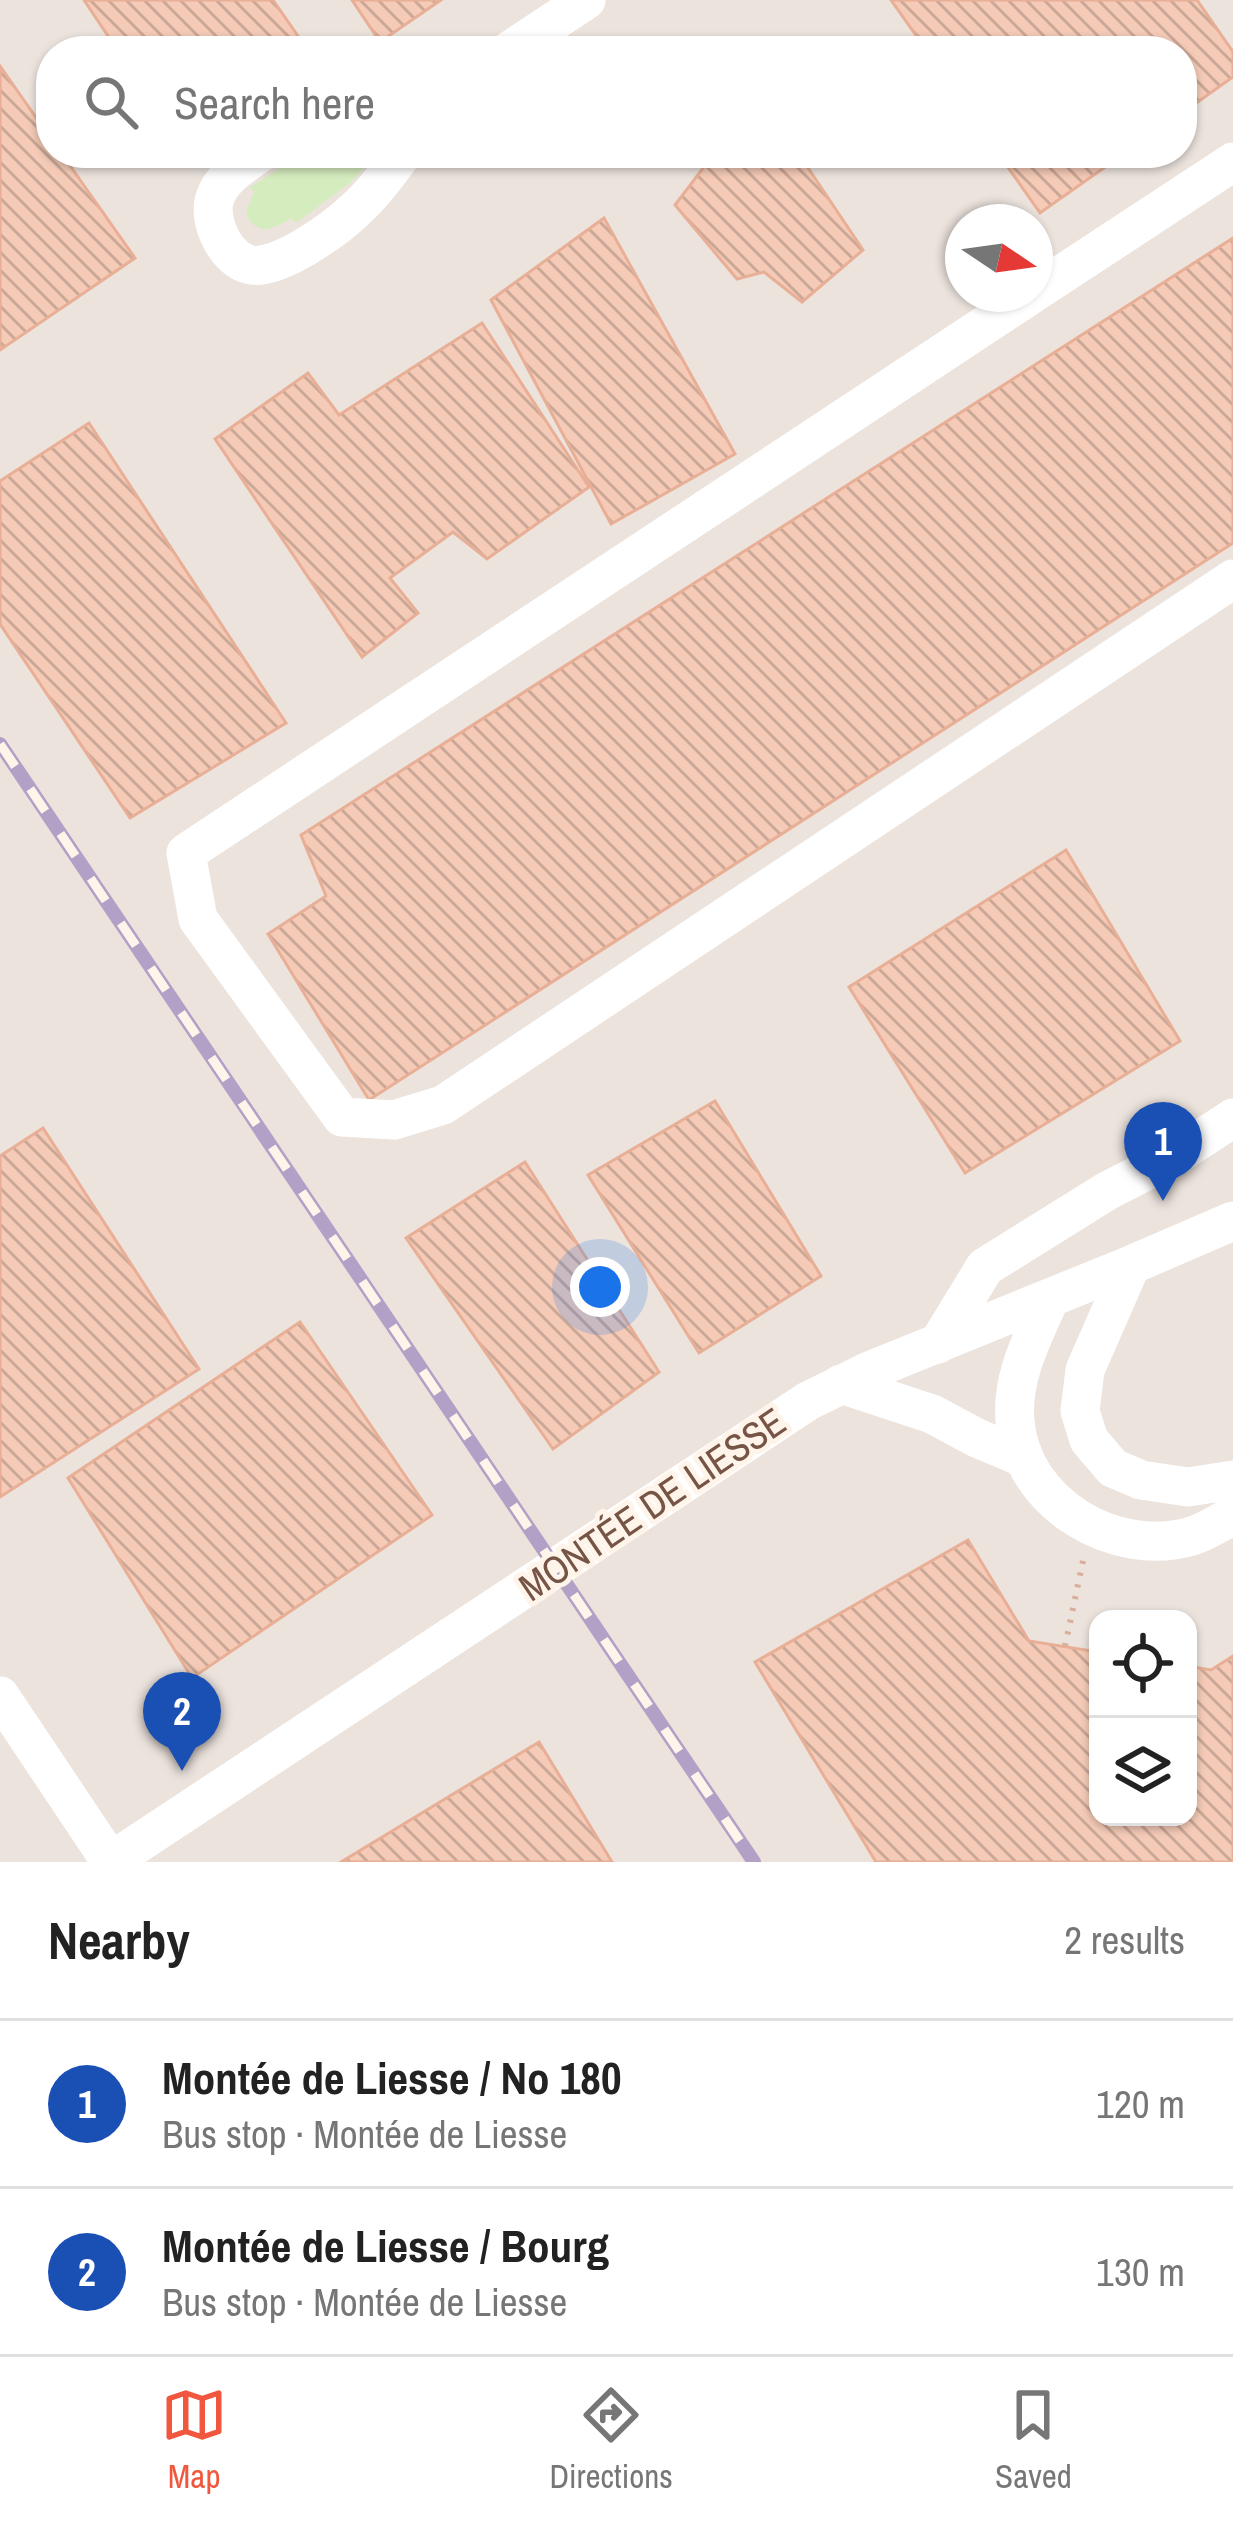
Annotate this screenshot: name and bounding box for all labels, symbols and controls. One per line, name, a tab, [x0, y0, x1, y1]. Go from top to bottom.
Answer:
search box	[36, 36, 1197, 168]
icon: search	[78, 69, 144, 135]
text: Search here	[174, 72, 375, 133]
north arrow	[945, 204, 1053, 312]
pin: 1	[1124, 1102, 1202, 1201]
your location	[570, 1257, 630, 1317]
street label: MONTÉE DE LIESSE	[509, 1395, 795, 1613]
map controls	[1089, 1610, 1197, 1826]
button: locate	[1089, 1610, 1197, 1718]
pin: 2	[143, 1672, 221, 1771]
button: layers	[1089, 1718, 1197, 1826]
text: Nearby	[48, 1906, 190, 1975]
text: 2 results	[1064, 1914, 1185, 1966]
text: Montée de Liesse / No 180	[162, 2047, 621, 2108]
text: 1	[78, 2078, 96, 2130]
text: 120 m	[1096, 2078, 1185, 2130]
text: Bus stop · Montée de Liesse	[162, 2108, 567, 2160]
text: Montée de Liesse / Bourg	[162, 2215, 609, 2276]
text: 2	[78, 2246, 96, 2298]
text: 130 m	[1096, 2246, 1185, 2298]
text: Bus stop · Montée de Liesse	[162, 2276, 567, 2328]
tab: Map	[161, 2382, 227, 2498]
tab: Directions	[549, 2382, 673, 2498]
tab: Saved	[995, 2382, 1072, 2498]

